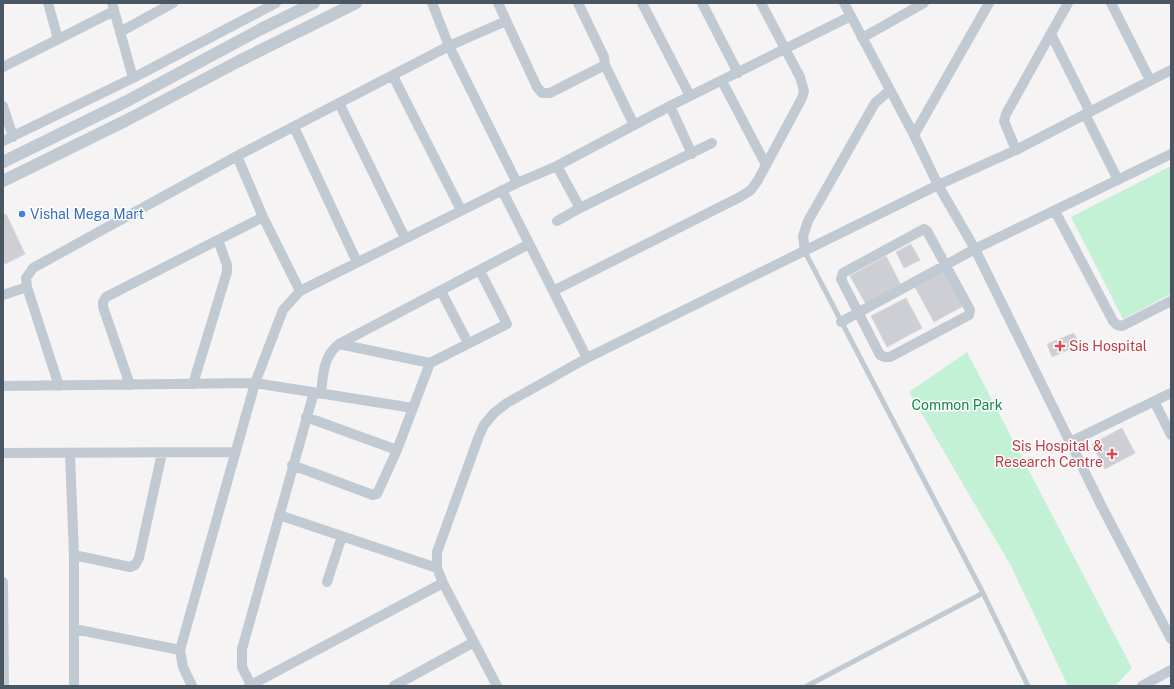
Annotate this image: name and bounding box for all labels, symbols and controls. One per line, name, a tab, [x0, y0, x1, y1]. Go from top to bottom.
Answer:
place label: Vishal Mega Mart	[30, 206, 144, 222]
marker: Vishal Mega Mart	[17, 209, 27, 219]
place label: Sis Hospital	[1069, 338, 1147, 354]
marker: Sis Hospital	[1054, 340, 1066, 352]
park label: Common Park	[911, 397, 1003, 413]
place label: Sis Hospital & Research Centre	[995, 438, 1103, 470]
marker: Sis Hospital & Research Centre	[1106, 448, 1118, 460]

